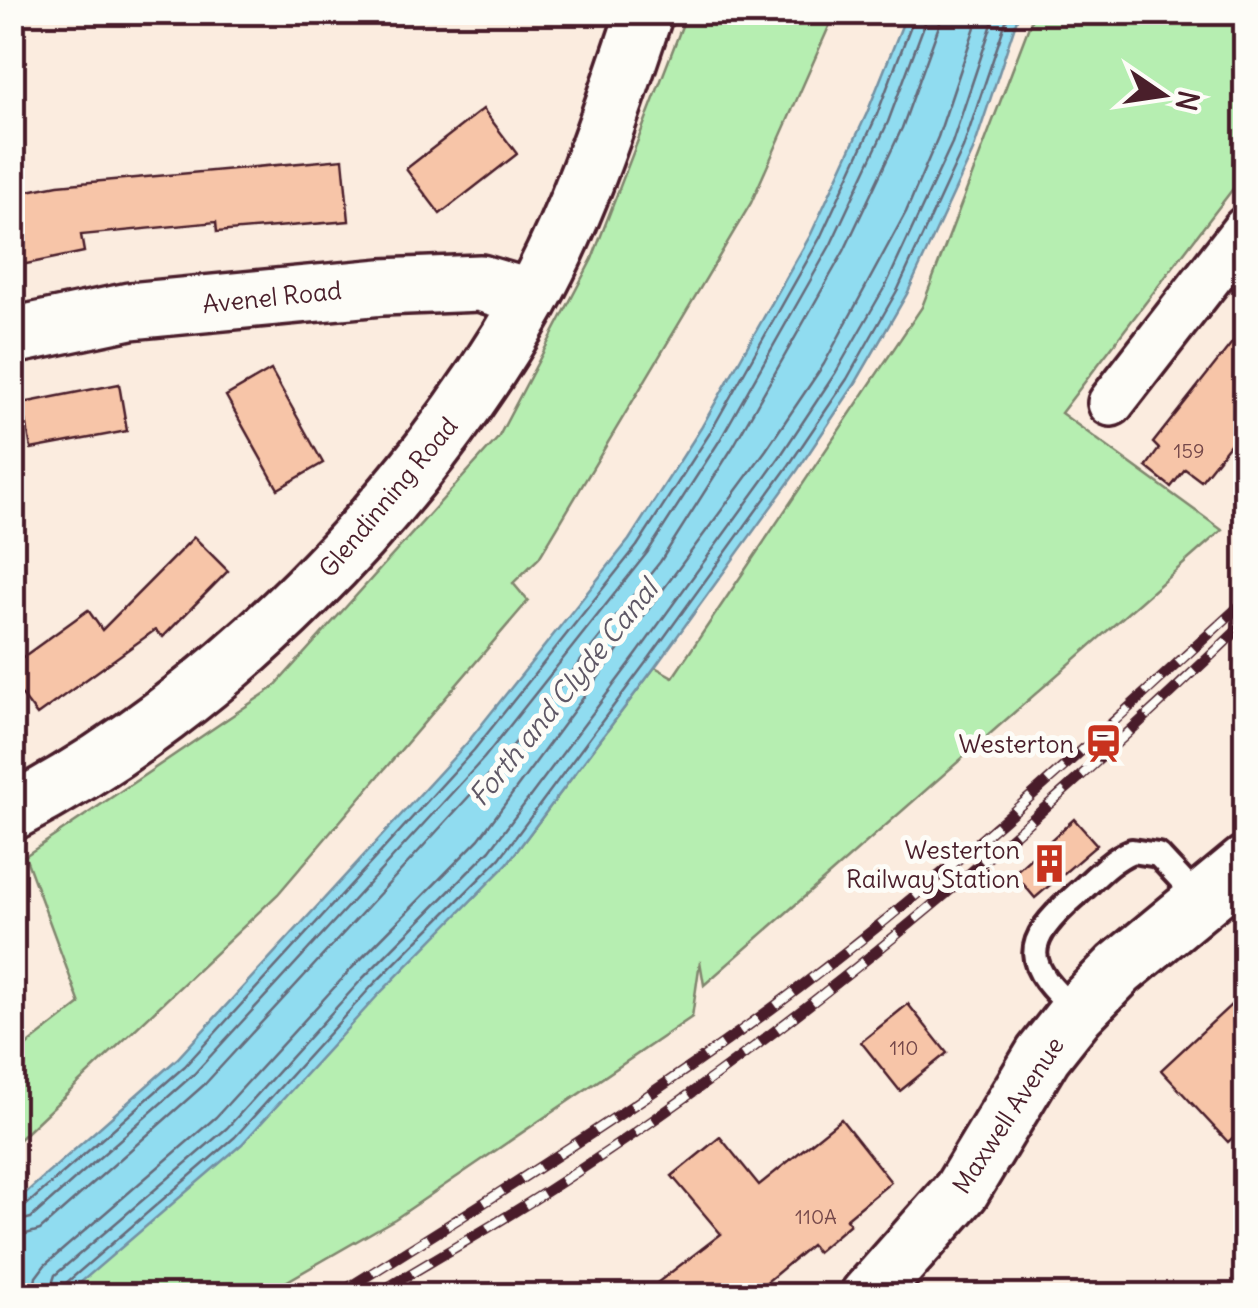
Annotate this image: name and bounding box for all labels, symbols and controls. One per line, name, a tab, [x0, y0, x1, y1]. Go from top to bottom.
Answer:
north arrow	[1113, 45, 1213, 145]
text: N	[1168, 87, 1207, 114]
street label: Avenel Road	[201, 274, 343, 320]
street label: Glendinning Road	[312, 410, 464, 584]
house number: 159	[1174, 438, 1204, 463]
water label: Forth and Clyde Canal	[461, 570, 668, 813]
station icon: Westerton	[1083, 723, 1125, 765]
place label: Westerton	[959, 728, 1074, 760]
place label: Westerton Railway Station	[846, 834, 1020, 895]
building icon: Westerton Railway Station	[1029, 843, 1071, 885]
street label: Maxwell Avenue	[945, 1030, 1071, 1200]
house number: 110	[889, 1035, 919, 1060]
house number: 110A	[795, 1204, 837, 1229]

